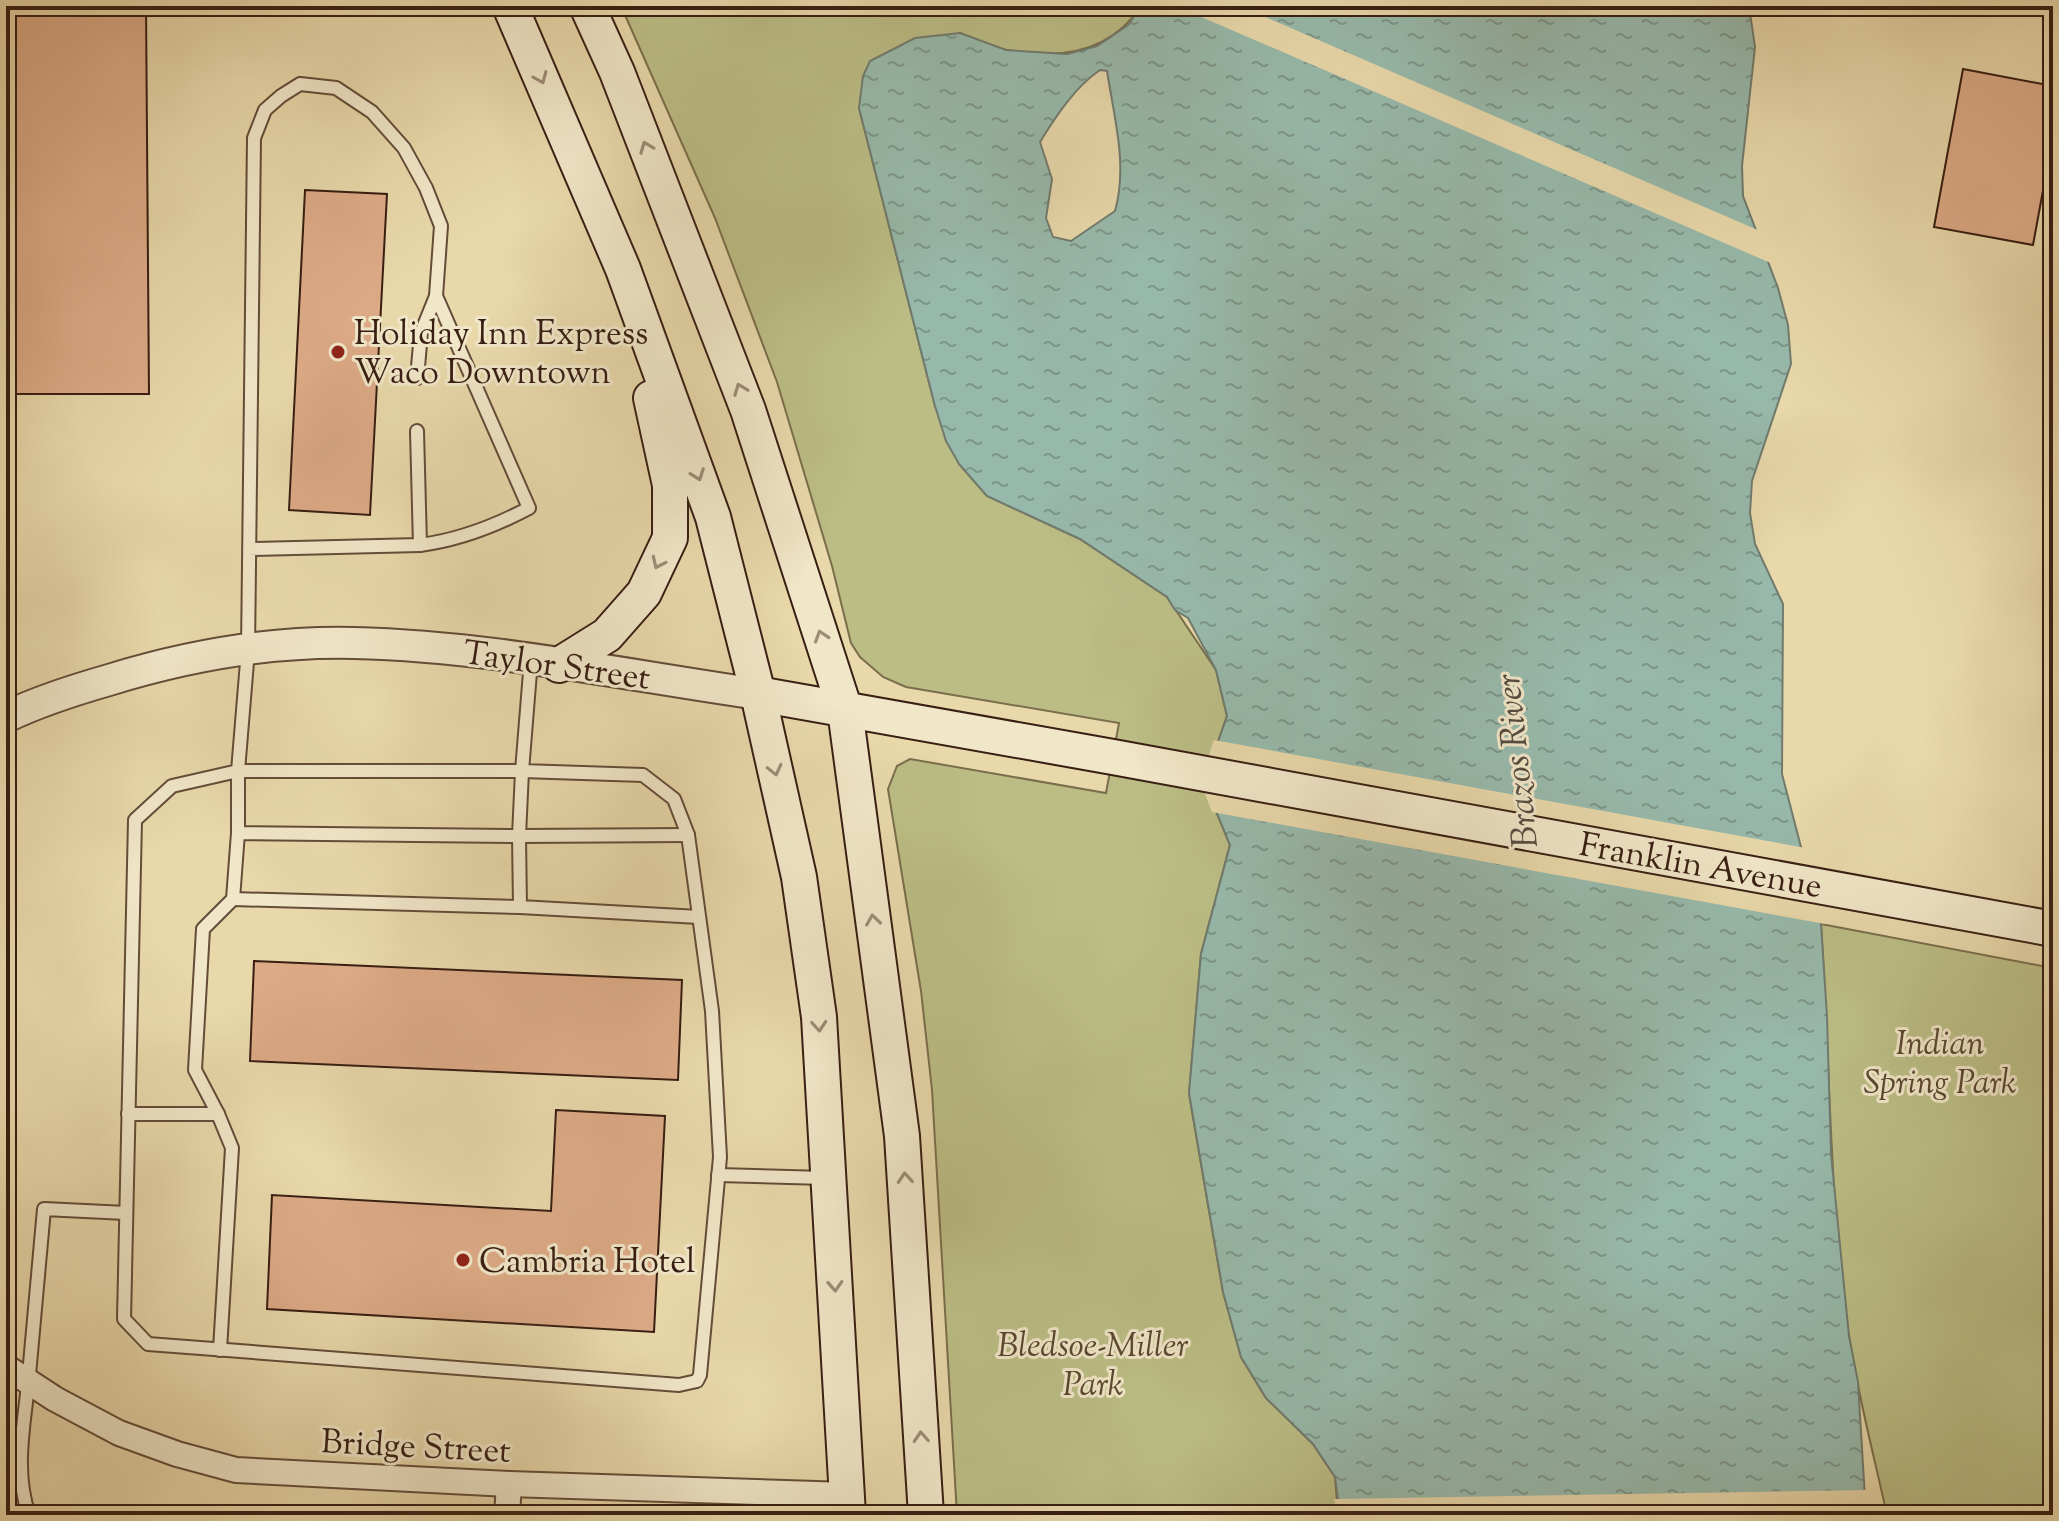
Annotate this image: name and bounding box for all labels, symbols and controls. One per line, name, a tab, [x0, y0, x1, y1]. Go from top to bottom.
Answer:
one-way arrow	[531, 69, 547, 84]
one-way arrow	[639, 141, 656, 155]
place label: Holiday Inn Express Waco Downtown	[354, 311, 648, 399]
marker: Holiday Inn Express Waco Downtown	[329, 343, 347, 361]
one-way arrow	[733, 383, 750, 397]
one-way arrow	[688, 468, 705, 482]
one-way arrow	[652, 555, 668, 570]
street label: Taylor Street	[460, 630, 654, 705]
one-way arrow	[814, 630, 830, 644]
water label: Brazos River	[1484, 670, 1554, 850]
one-way arrow	[766, 763, 783, 777]
street label: Franklin Avenue	[1575, 822, 1826, 913]
one-way arrow	[865, 913, 882, 927]
one-way arrow	[810, 1020, 827, 1033]
park label: Indian Spring Park	[1864, 1021, 2016, 1109]
one-way arrow	[897, 1171, 914, 1184]
place label: Cambria Hotel	[479, 1239, 695, 1288]
marker: Cambria Hotel	[454, 1251, 472, 1269]
one-way arrow	[826, 1280, 843, 1293]
park label: Bledsoe-Miller Park	[998, 1323, 1188, 1411]
street label: Bridge Street	[320, 1419, 512, 1478]
one-way arrow	[913, 1430, 930, 1443]

